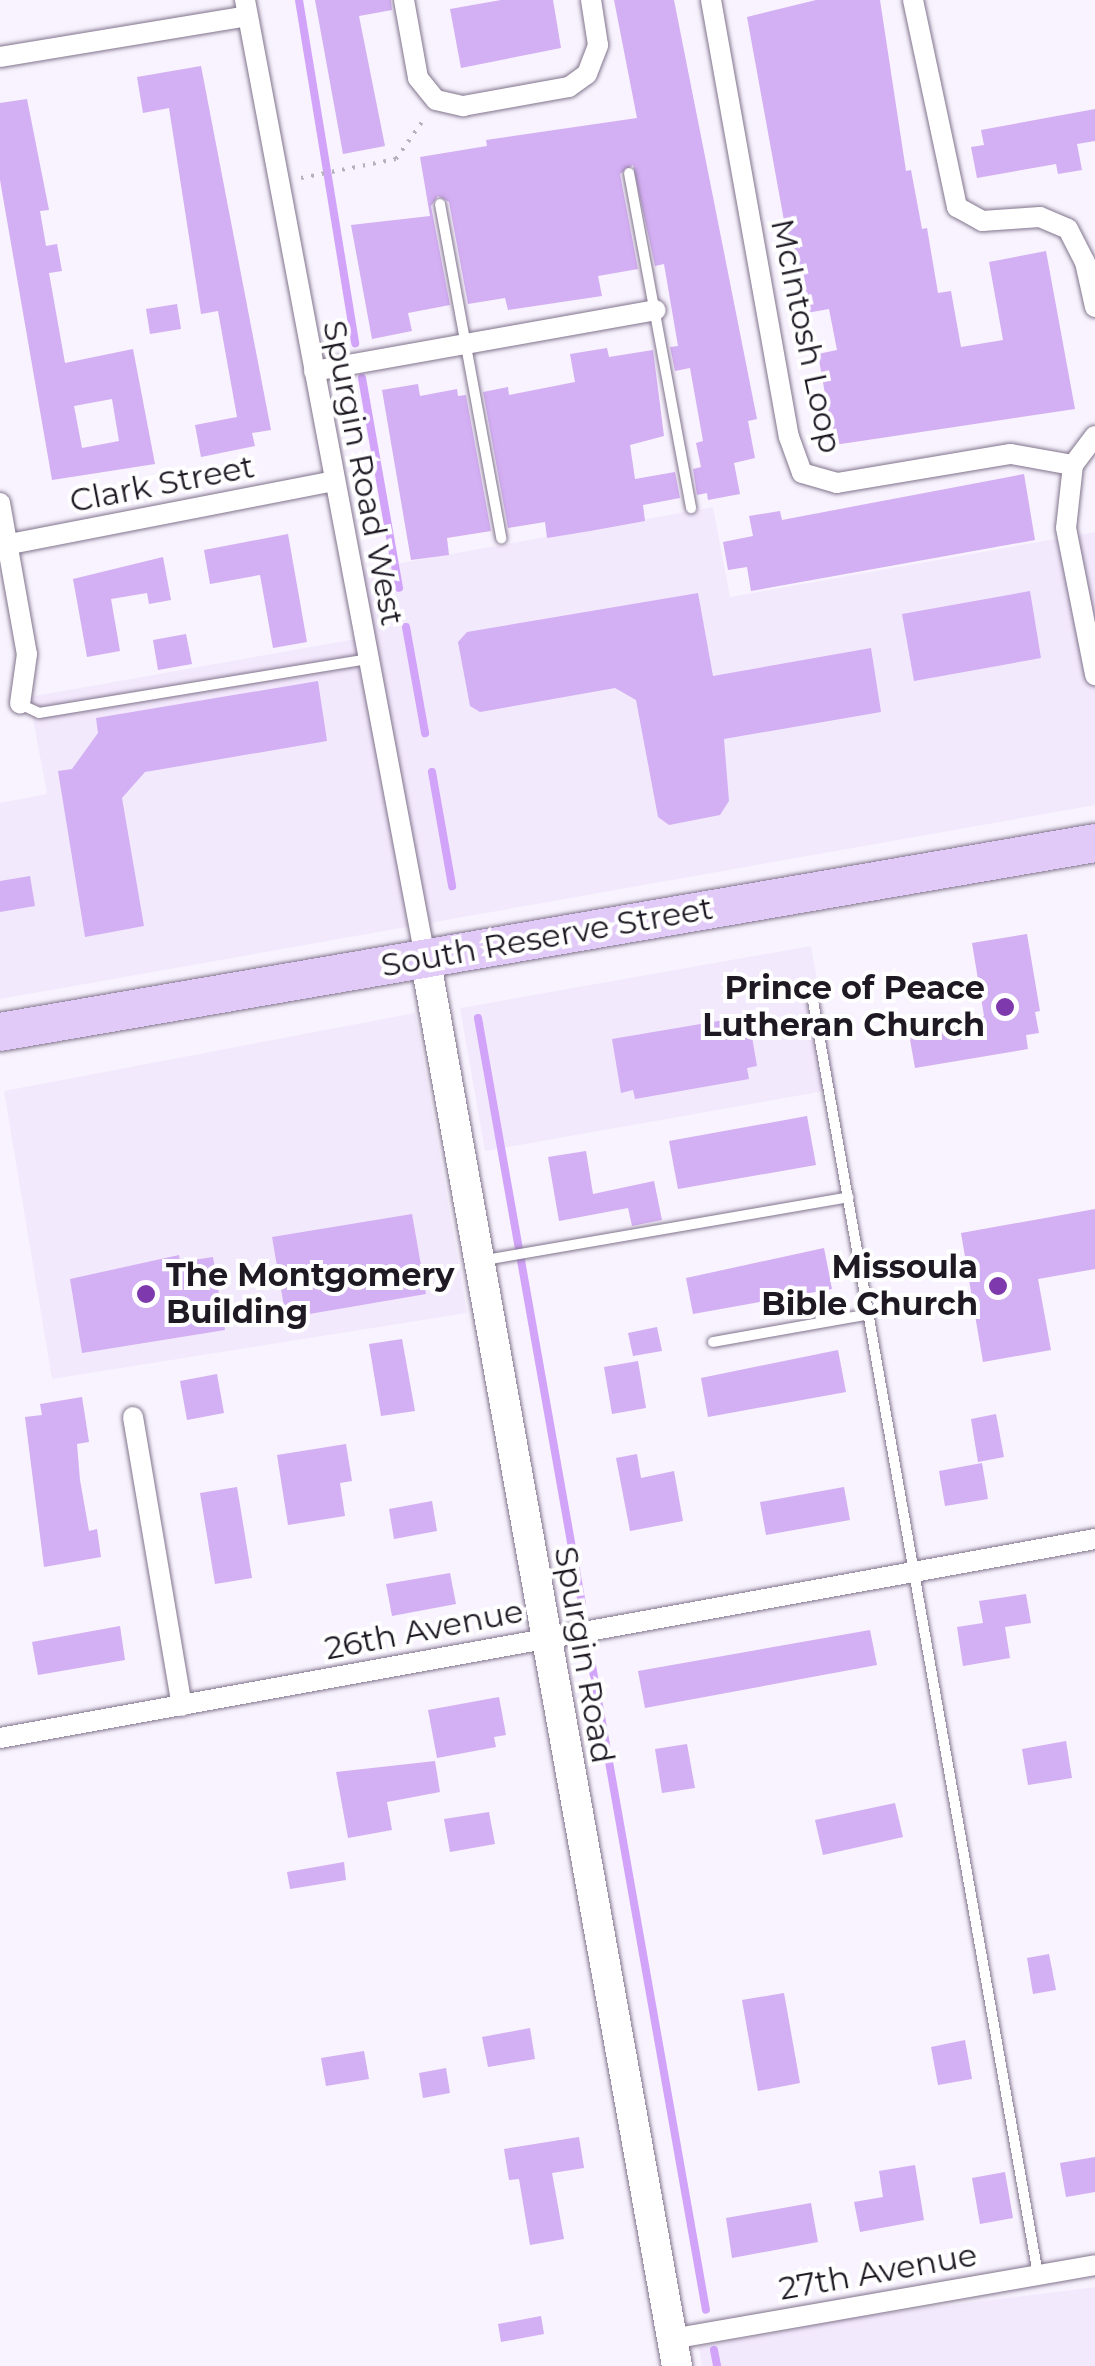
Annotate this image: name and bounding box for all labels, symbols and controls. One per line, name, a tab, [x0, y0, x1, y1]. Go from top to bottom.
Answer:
street label: McIntosh Loop	[762, 215, 850, 457]
street label: Spurgin Road West	[315, 317, 411, 629]
street label: Clark Street	[67, 447, 257, 521]
street label: South Reserve Street	[378, 889, 716, 985]
place label: Prince of Peace Lutheran Church	[702, 970, 985, 1045]
marker: Prince of Peace Lutheran Church	[994, 996, 1016, 1018]
place label: Missoula Bible Church	[761, 1249, 978, 1324]
place label: The Montgomery Building	[166, 1257, 454, 1332]
marker: Missoula Bible Church	[987, 1275, 1009, 1297]
marker: The Montgomery Building	[135, 1283, 157, 1305]
street label: Spurgin Road	[546, 1544, 622, 1766]
street label: 26th Avenue	[322, 1592, 526, 1668]
street label: 27th Avenue	[776, 2236, 980, 2308]

